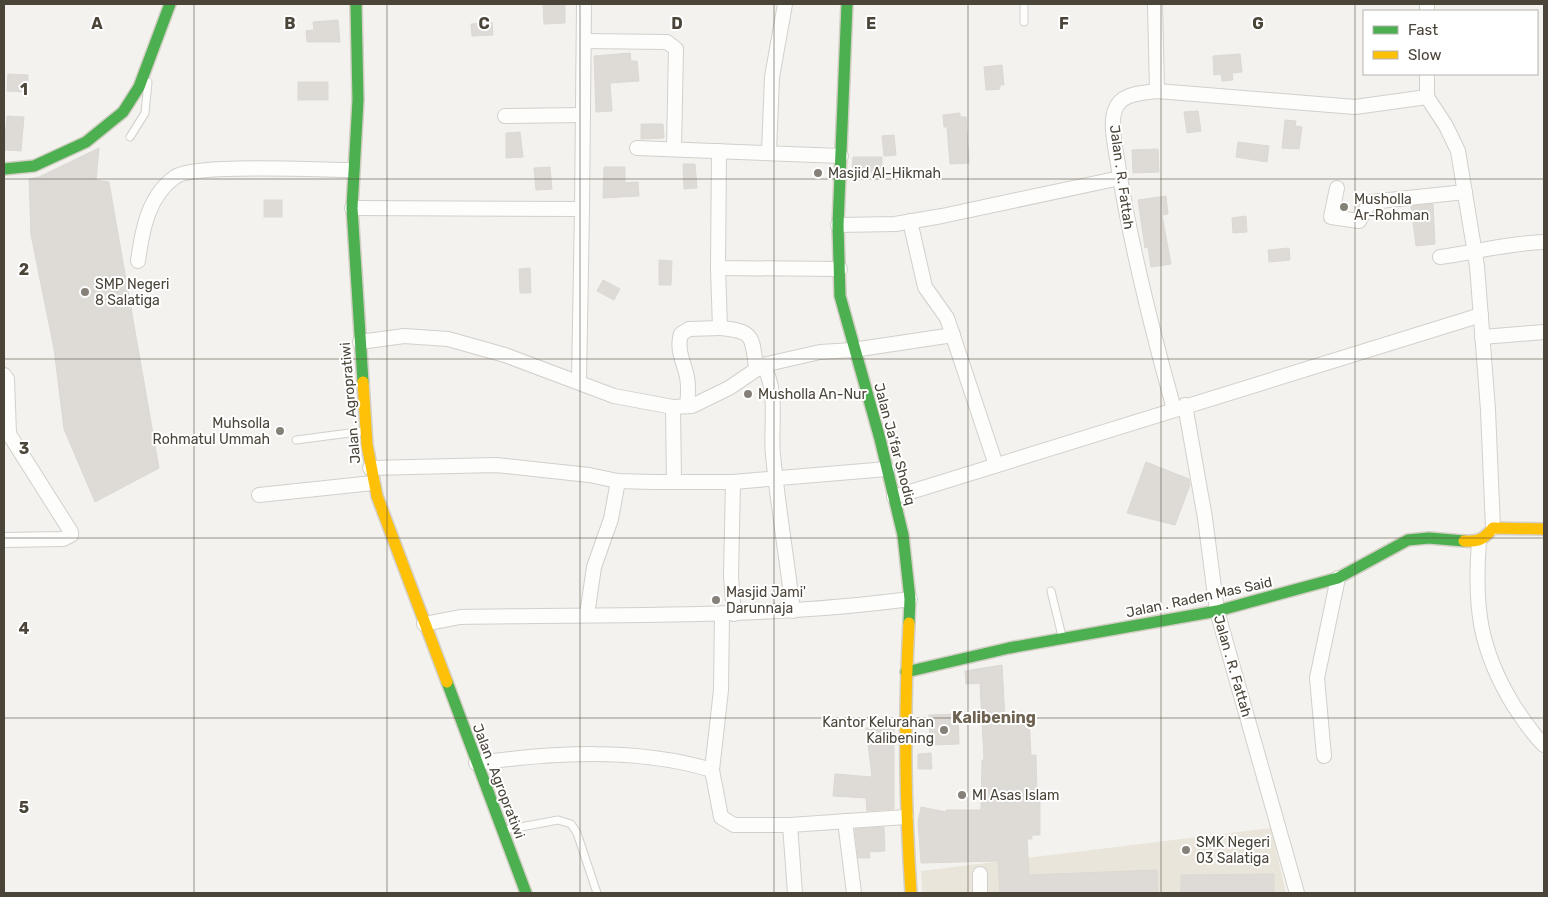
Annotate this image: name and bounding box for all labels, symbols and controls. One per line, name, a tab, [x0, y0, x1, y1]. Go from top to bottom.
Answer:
legend	[1363, 10, 1538, 75]
text: A	[91, 14, 103, 33]
text: B	[284, 14, 296, 33]
text: C	[478, 14, 490, 33]
text: D	[671, 14, 683, 33]
text: E	[866, 14, 876, 33]
text: F	[1059, 14, 1069, 33]
text: G	[1252, 14, 1264, 33]
text: Fast	[1408, 21, 1438, 39]
text: Slow	[1408, 46, 1441, 64]
text: 1	[20, 80, 28, 99]
street label: Jalan . R. Fattah	[1106, 124, 1137, 230]
place label: Masjid Al-Hikmah	[828, 165, 941, 182]
marker: Masjid Al-Hikmah	[812, 167, 824, 179]
place label: Musholla Ar-Rohman	[1354, 191, 1429, 224]
marker: Musholla Ar-Rohman	[1338, 201, 1350, 213]
text: 2	[19, 260, 29, 279]
place label: SMP Negeri 8 Salatiga	[95, 276, 169, 309]
marker: SMP Negeri 8 Salatiga	[79, 286, 91, 298]
street label: Jalan . Agropratiwi	[337, 342, 364, 464]
street label: Jalan Ja'far Shodiq	[870, 381, 919, 507]
place label: Musholla An-Nur	[758, 386, 868, 403]
marker: Musholla An-Nur	[742, 388, 754, 400]
place label: Muhsolla Rohmatul Ummah	[153, 415, 270, 448]
marker: Muhsolla Rohmatul Ummah	[274, 425, 286, 437]
text: 3	[19, 439, 29, 458]
street label: Jalan . Raden Mas Said	[1124, 574, 1274, 621]
place label: Masjid Jami' Darunnaja	[726, 584, 806, 617]
marker: Masjid Jami' Darunnaja	[710, 594, 722, 606]
street label: Jalan . R. Fattah	[1210, 613, 1255, 719]
text: 4	[19, 619, 30, 638]
district label: Kalibening	[952, 708, 1036, 727]
place label: Kantor Kelurahan Kalibening	[822, 714, 934, 747]
street label: Jalan . Agropratiwi	[469, 721, 528, 841]
marker: Kantor Kelurahan Kalibening	[938, 724, 950, 736]
place label: MI Asas Islam	[972, 787, 1059, 804]
marker: MI Asas Islam	[956, 789, 968, 801]
text: 5	[19, 798, 29, 817]
place label: SMK Negeri 03 Salatiga	[1196, 834, 1270, 867]
marker: SMK Negeri 03 Salatiga	[1180, 844, 1192, 856]

